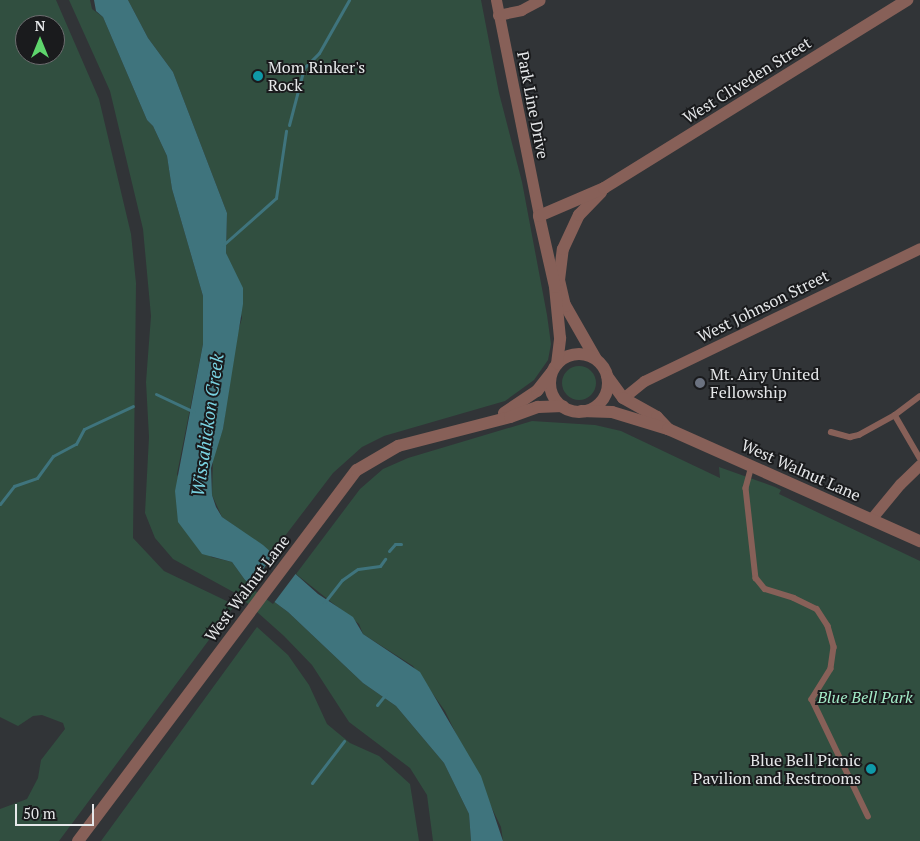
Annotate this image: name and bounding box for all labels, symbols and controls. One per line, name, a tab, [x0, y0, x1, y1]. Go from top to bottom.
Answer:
north arrow	[15, 15, 65, 65]
text: N	[35, 16, 45, 35]
street label: West Cliveden Street	[679, 33, 815, 127]
street label: Park Line Drive	[513, 50, 553, 160]
place label: Mom Rinker's Rock	[268, 57, 365, 95]
marker: Mom Rinker's Rock	[252, 70, 264, 82]
street label: West Johnson Street	[694, 266, 832, 346]
water label: Wissahickon Creek	[186, 352, 228, 498]
place label: Mt. Airy United Fellowship	[710, 364, 820, 402]
marker: Mt. Airy United Fellowship	[694, 377, 706, 389]
street label: West Walnut Lane	[738, 435, 864, 505]
street label: West Walnut Lane	[201, 531, 293, 645]
park label: Blue Bell Park	[817, 687, 913, 707]
place label: Blue Bell Picnic Pavilion and Restrooms	[693, 750, 861, 788]
marker: Blue Bell Picnic Pavilion and Restrooms	[865, 763, 877, 775]
scale bar	[18, 794, 96, 826]
text: 50 m	[23, 803, 56, 823]

